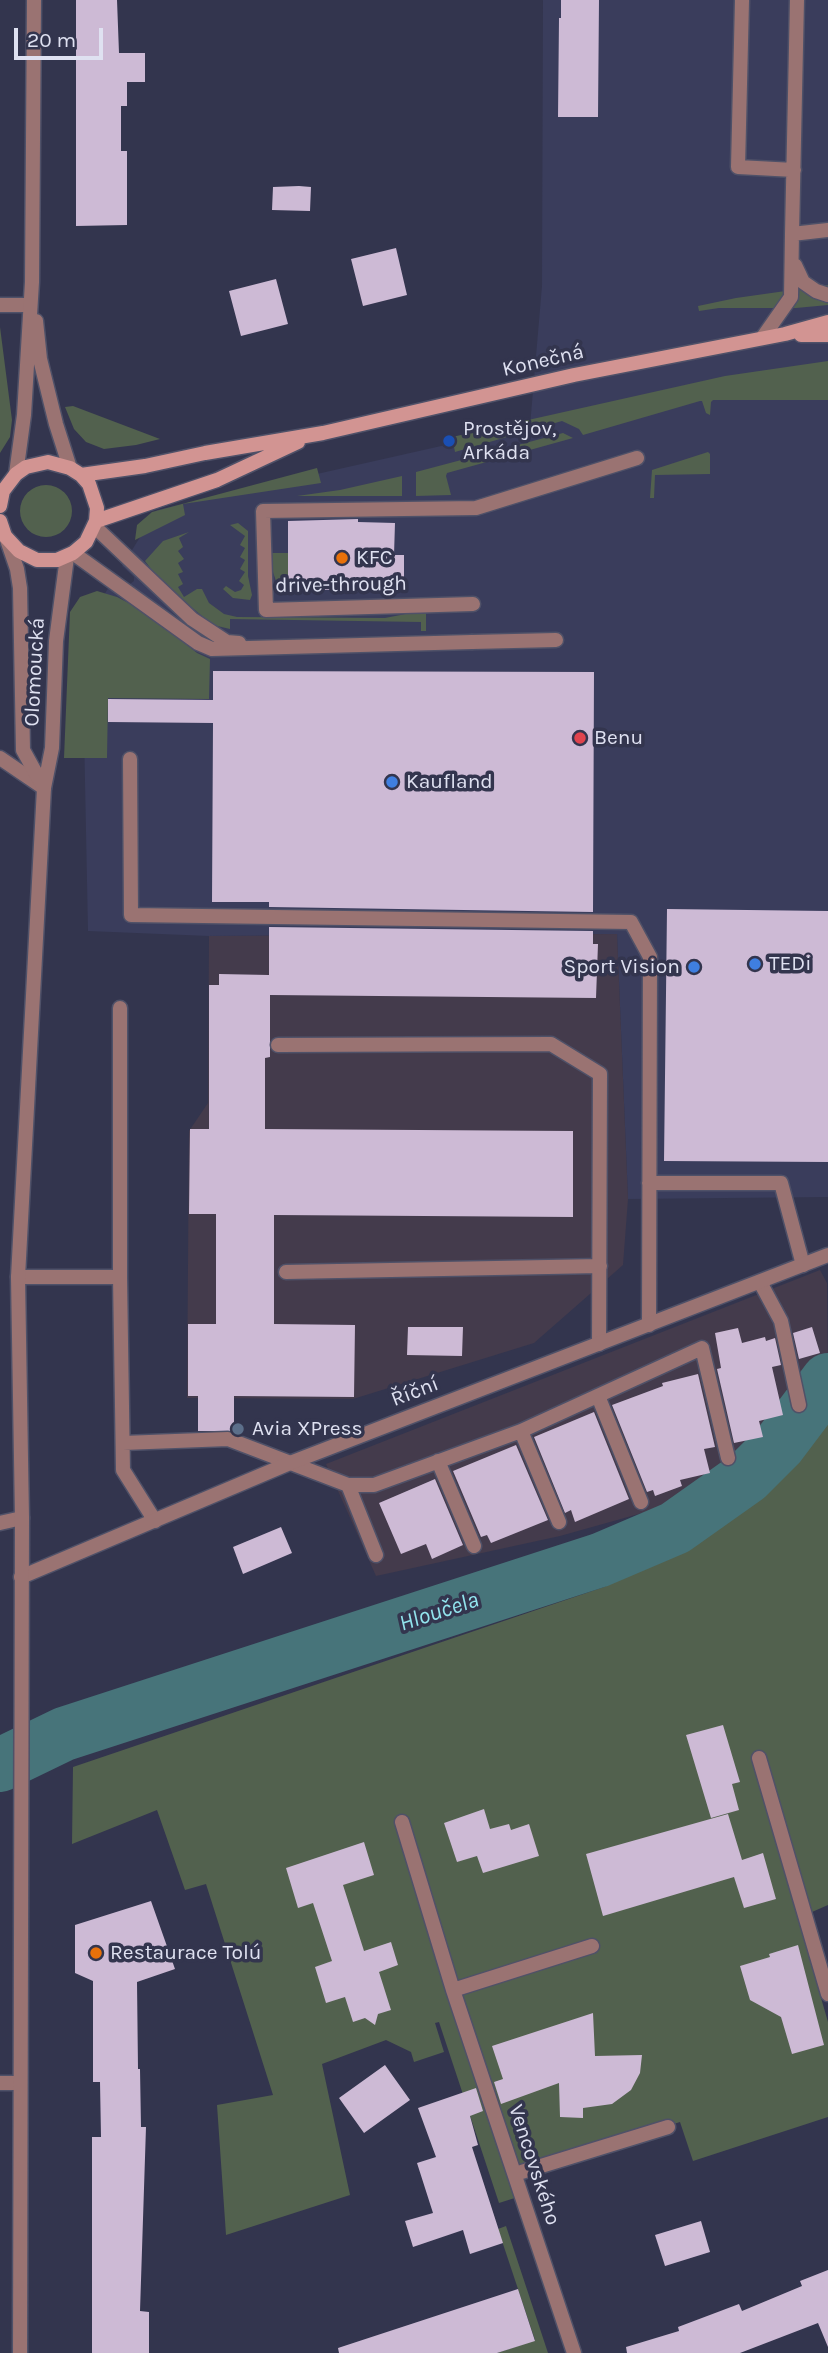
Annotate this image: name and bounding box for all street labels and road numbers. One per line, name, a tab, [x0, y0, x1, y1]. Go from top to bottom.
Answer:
street label: Konečná	[500, 339, 586, 383]
street label: drive-through	[275, 571, 407, 599]
street label: Olomoucká	[20, 617, 50, 727]
street label: Říční	[388, 1371, 442, 1413]
street label: Vencovského	[503, 2102, 565, 2228]

